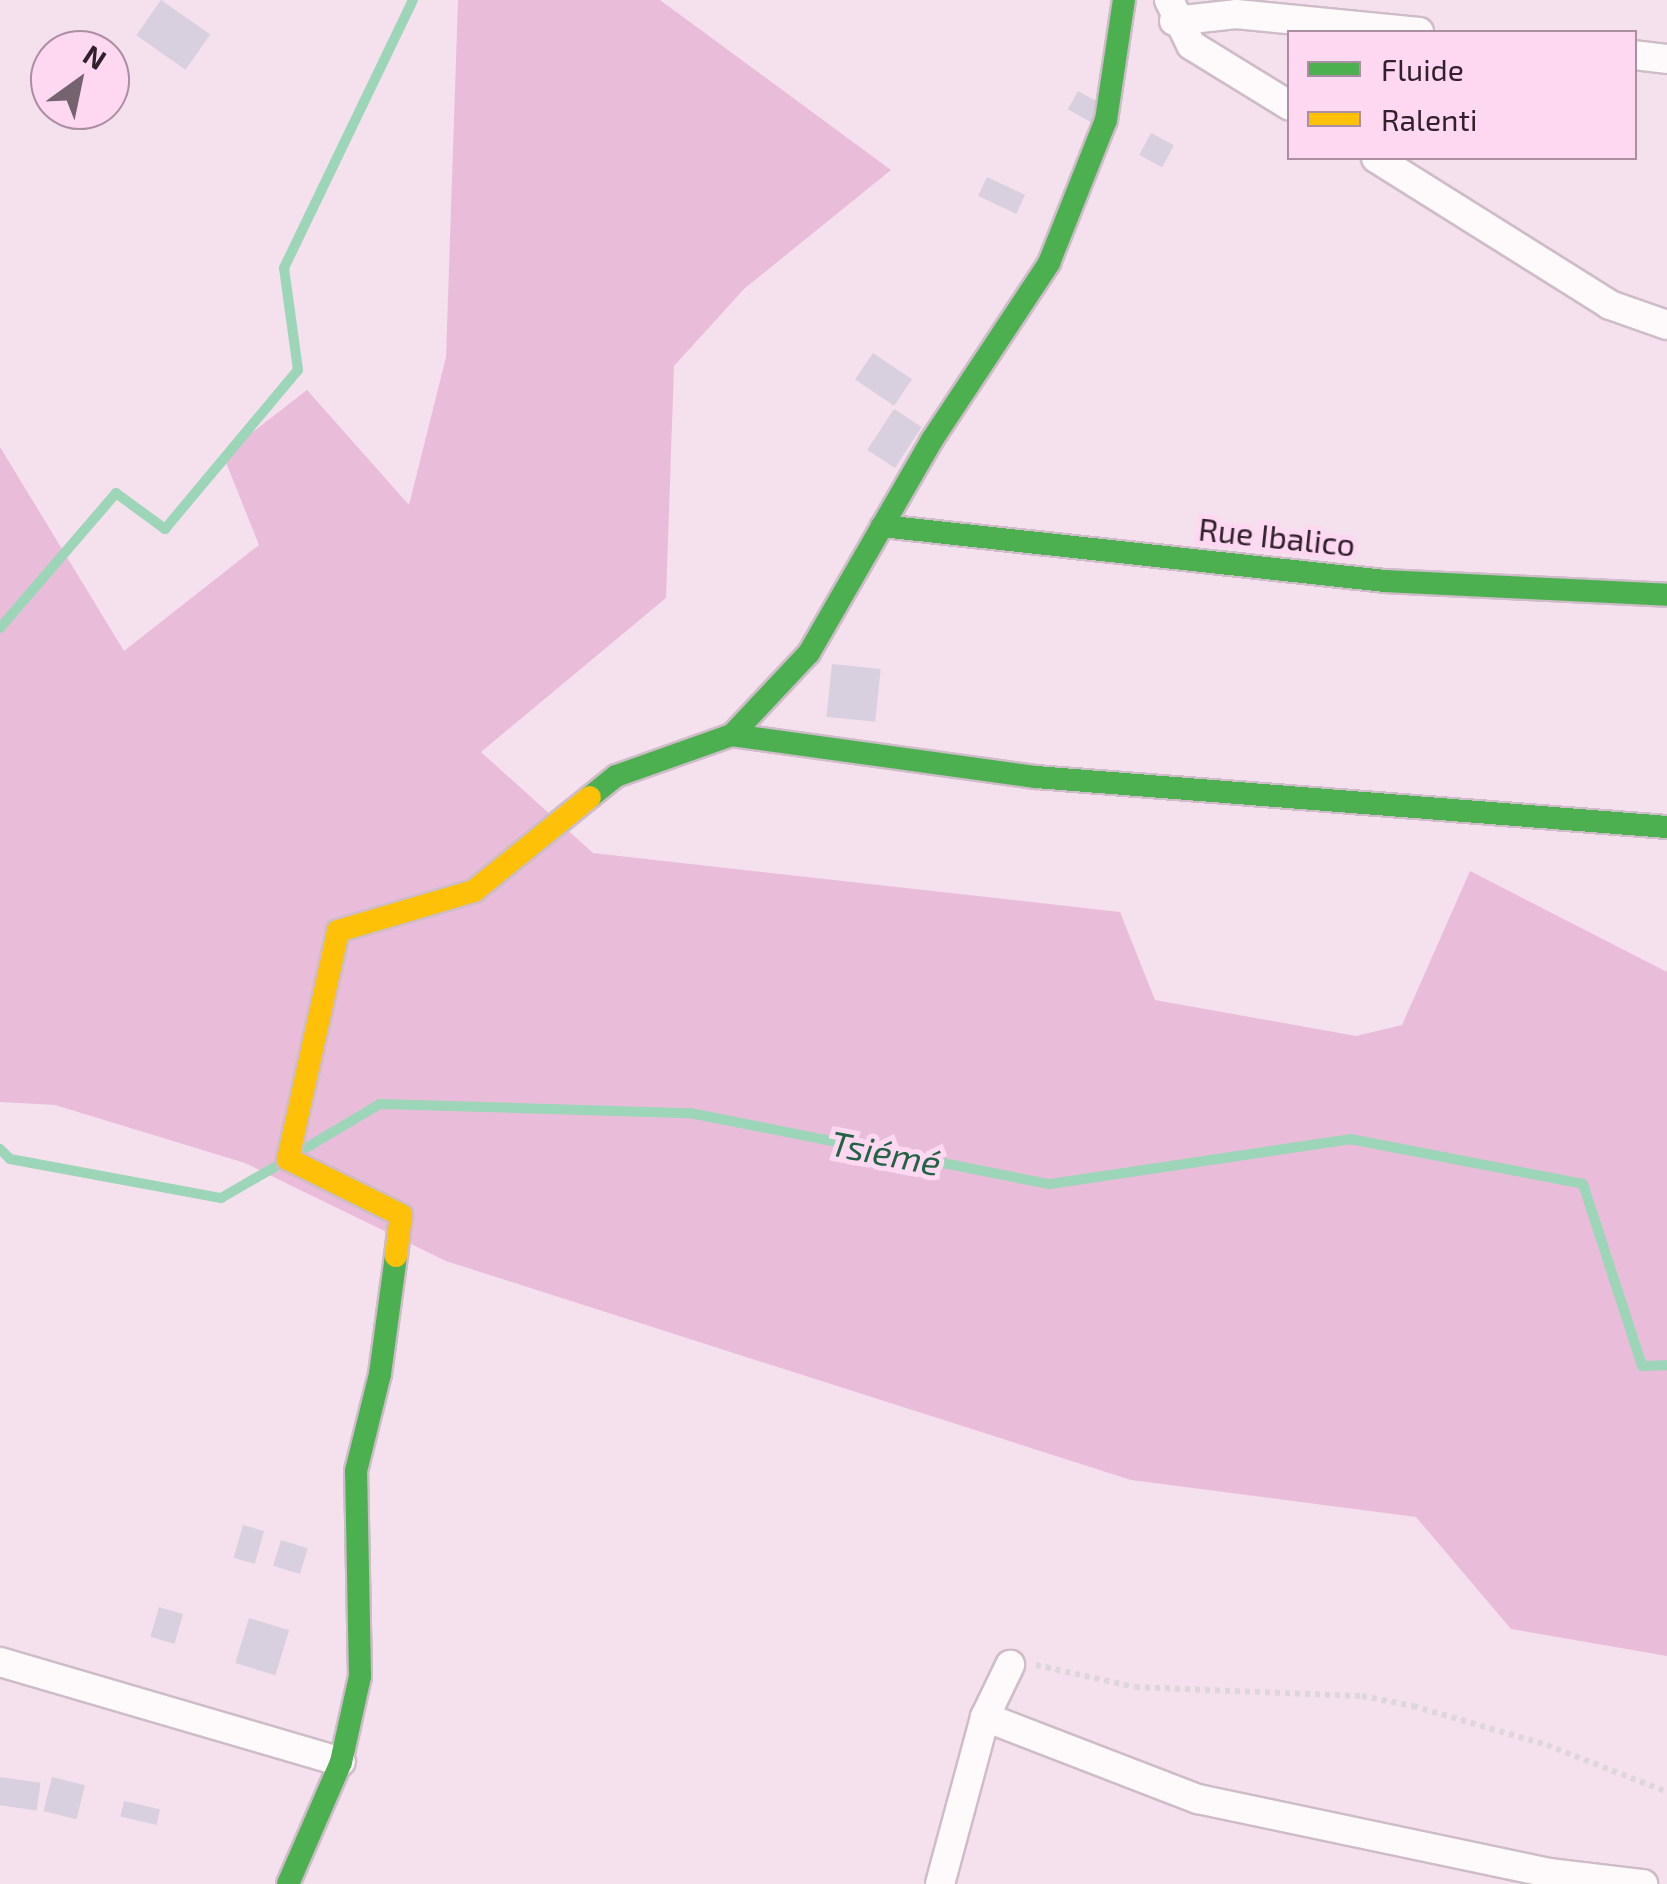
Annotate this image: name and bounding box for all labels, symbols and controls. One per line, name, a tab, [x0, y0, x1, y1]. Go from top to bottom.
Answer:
north arrow	[30, 30, 130, 130]
legend	[1287, 30, 1637, 160]
text: N	[78, 37, 113, 76]
text: Fluide	[1381, 51, 1464, 87]
text: Ralenti	[1381, 101, 1477, 137]
street label: Rue Ibalico	[1197, 509, 1357, 563]
water label: Tsiémé	[827, 1121, 945, 1183]

